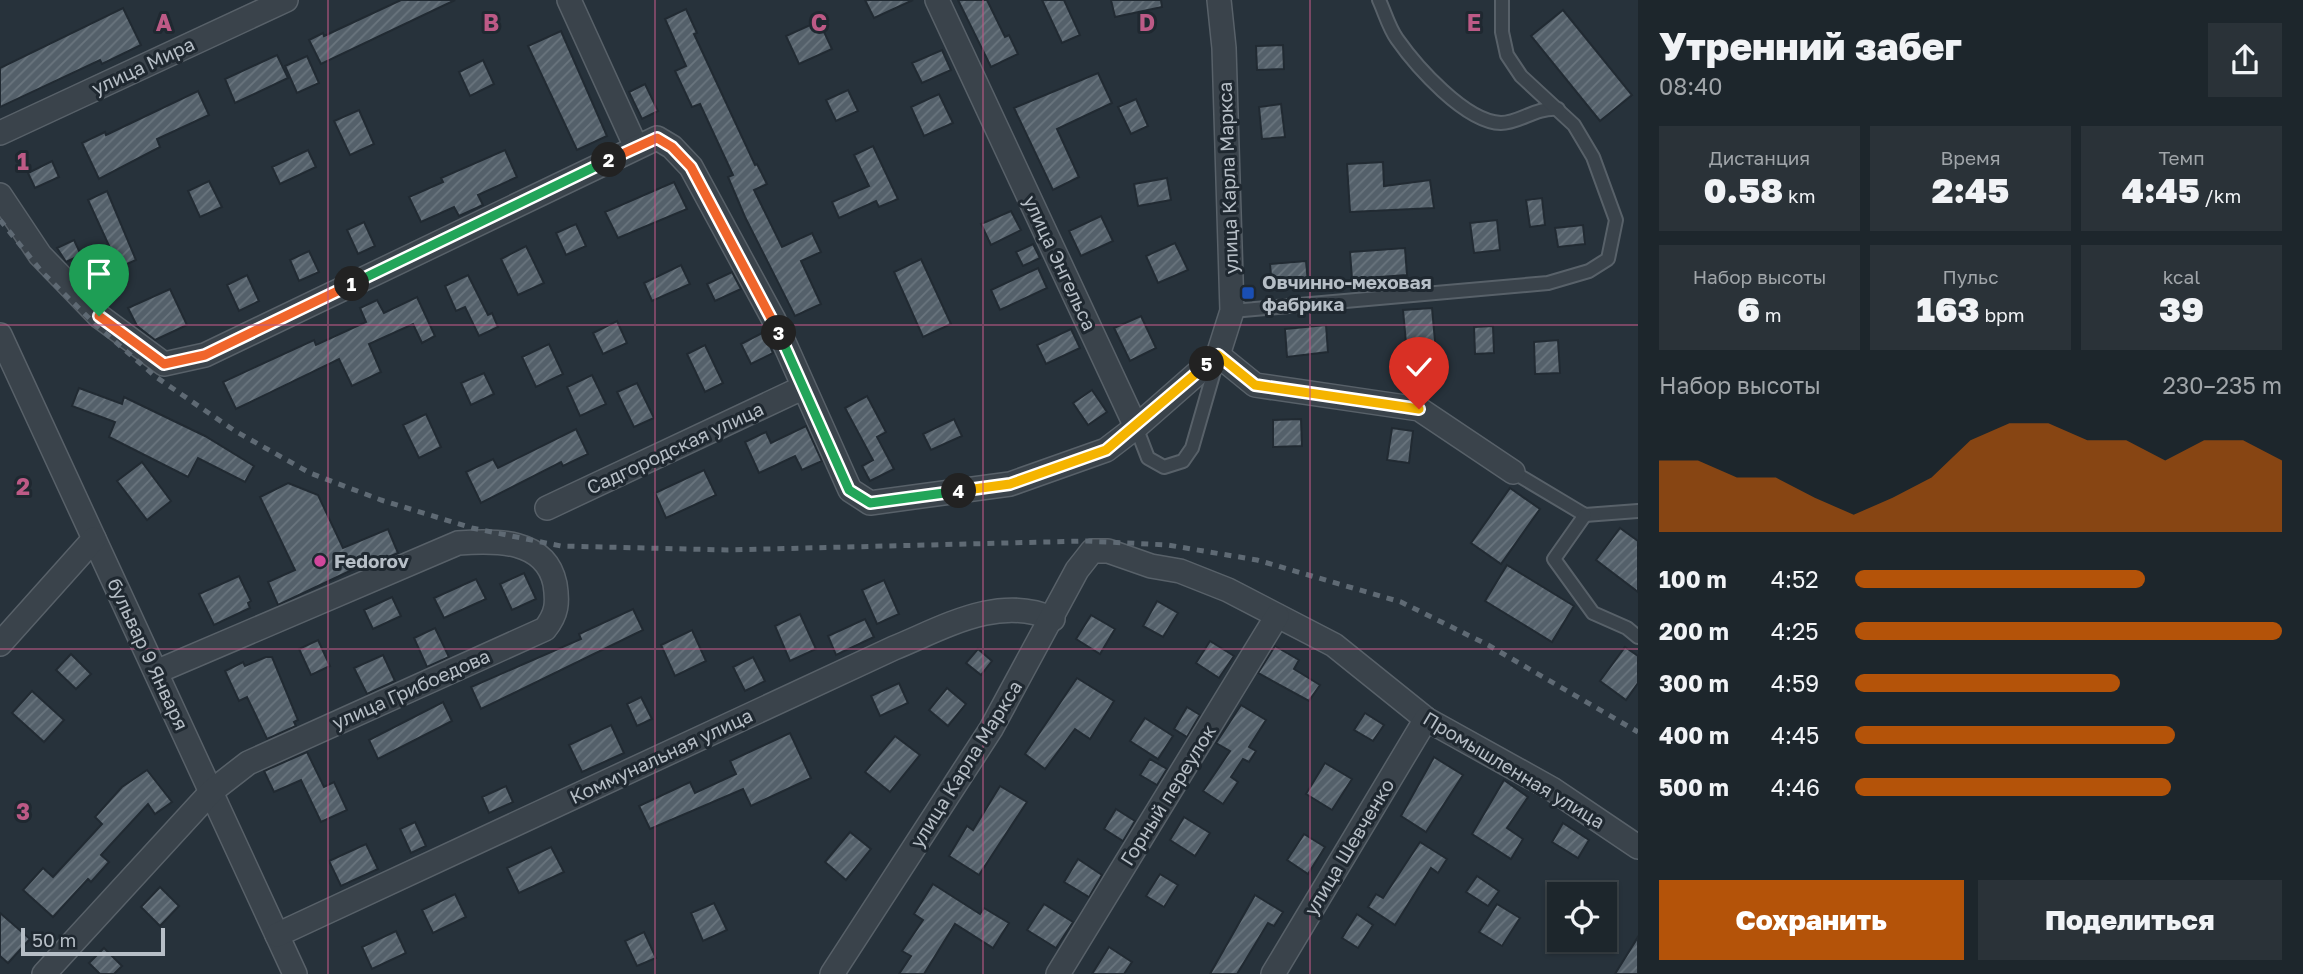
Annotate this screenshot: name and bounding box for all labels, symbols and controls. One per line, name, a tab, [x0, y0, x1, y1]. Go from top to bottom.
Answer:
text: A	[156, 8, 173, 36]
text: B	[483, 8, 499, 36]
text: C	[811, 8, 827, 36]
text: D	[1139, 8, 1155, 36]
text: E	[1467, 8, 1481, 36]
text: Утренний забег	[1659, 23, 1962, 68]
button: share	[2208, 23, 2282, 97]
street label: улица Мира	[88, 32, 198, 99]
text: 08:40	[1659, 72, 1722, 100]
street label: улица Карла Маркса	[1213, 81, 1242, 275]
pin: 2	[592, 142, 626, 178]
text: Дистанция	[1709, 146, 1810, 169]
text: Время	[1941, 146, 2000, 169]
text: Темп	[2158, 146, 2205, 169]
text: 1	[17, 147, 29, 175]
text: 2	[603, 148, 614, 171]
text: 0.58	[1704, 169, 1783, 211]
text: 2:45	[1932, 169, 2009, 211]
text: 4:45	[2122, 169, 2200, 211]
text: km	[1783, 184, 1815, 207]
text: /km	[2200, 184, 2241, 207]
street label: улица Энгельса	[1019, 191, 1102, 334]
pin	[69, 244, 129, 316]
icon: arrive	[80, 255, 118, 293]
text: Набор высоты	[1693, 265, 1826, 288]
text: Пульс	[1942, 265, 1999, 288]
text: kcal	[2163, 265, 2200, 288]
pin: 1	[334, 266, 370, 302]
place label: Овчинно-меховая фабрика	[1262, 270, 1432, 315]
text: 1	[347, 272, 356, 295]
marker: Овчинно-меховая фабрика	[1240, 285, 1256, 301]
text: 6	[1737, 288, 1760, 330]
text: 163	[1916, 288, 1980, 330]
text: 39	[2159, 288, 2204, 330]
text: m	[1760, 303, 1782, 326]
text: bpm	[1980, 303, 2025, 326]
pin: 3	[762, 316, 796, 350]
text: 3	[773, 321, 784, 344]
pin	[1389, 337, 1449, 409]
pin: 5	[1190, 346, 1224, 382]
icon: check	[1400, 348, 1438, 386]
text: 5	[1201, 352, 1212, 375]
text: Набор высоты	[1659, 371, 1821, 399]
text: 230–235 m	[2163, 371, 2282, 399]
street label: Садгородская улица	[583, 396, 767, 499]
text: 2	[16, 472, 30, 500]
pin: 4	[942, 474, 976, 508]
text: 4	[953, 479, 964, 502]
place label: Fedorov	[334, 549, 410, 572]
marker: Fedorov	[312, 553, 328, 569]
text: 100 m	[1659, 565, 1727, 593]
text: 4:52	[1771, 565, 1819, 593]
street label: бульвар 9 Января	[103, 574, 194, 733]
text: 200 m	[1659, 617, 1729, 645]
text: 4:25	[1771, 617, 1819, 645]
street label: улица Грибоедова	[328, 643, 493, 734]
text: 300 m	[1659, 669, 1729, 697]
text: 4:59	[1771, 669, 1819, 697]
street label: улица Карла Маркса	[905, 676, 1026, 852]
street label: Коммунальная улица	[566, 703, 756, 808]
street label: Промышленная улица	[1419, 706, 1609, 833]
street label: Горный переулок	[1115, 720, 1220, 869]
text: 400 m	[1659, 721, 1729, 749]
text: 4:45	[1771, 721, 1819, 749]
text: 500 m	[1659, 773, 1729, 801]
text: 4:46	[1771, 773, 1820, 801]
street label: улица Шевченко	[1299, 774, 1399, 919]
text: 3	[16, 797, 30, 825]
button: Сохранить	[1659, 880, 1964, 960]
button: Поделиться	[1978, 880, 2282, 960]
map controls	[1547, 882, 1617, 952]
button: locate	[1547, 882, 1617, 952]
scale bar	[21, 925, 164, 957]
text: 50 m	[32, 928, 76, 951]

